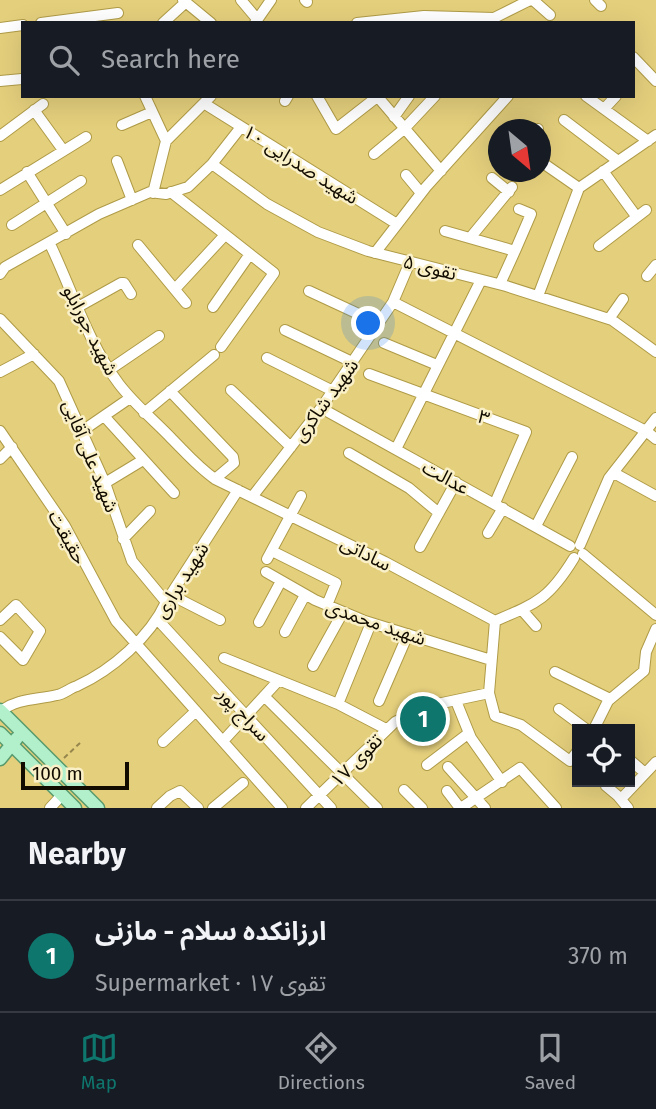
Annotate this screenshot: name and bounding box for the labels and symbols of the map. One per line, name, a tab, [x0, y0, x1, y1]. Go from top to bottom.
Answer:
north arrow	[488, 119, 551, 182]
street label: شهید صدرایی ۱۰	[239, 120, 363, 209]
street label: تقوی ۵	[401, 250, 459, 285]
street label: شهید جورابلو	[58, 281, 123, 379]
your location	[351, 306, 385, 340]
street label: شهید شاکری	[288, 354, 363, 446]
street label: شهید علی آقایی	[58, 397, 124, 516]
street label: ۳	[475, 405, 493, 430]
street label: عدالت	[418, 455, 473, 500]
street label: حقیقت	[43, 506, 92, 568]
street label: ساداتی	[337, 531, 395, 576]
street label: شهید براری	[149, 538, 214, 622]
street label: شهید محمدی	[323, 595, 429, 650]
street label: سراج پور	[211, 682, 274, 747]
pin: 1	[400, 693, 446, 745]
street label: تقوی ۱۷	[325, 729, 387, 792]
scale bar	[21, 759, 130, 791]

